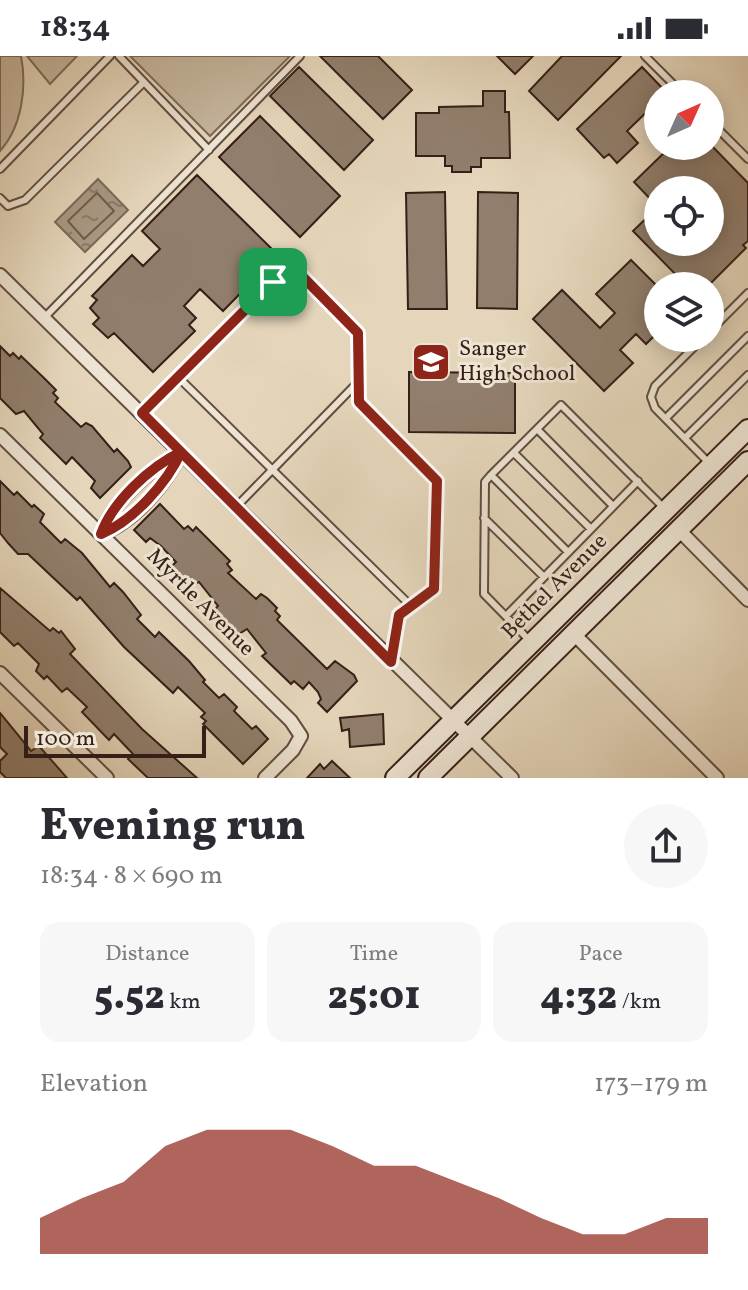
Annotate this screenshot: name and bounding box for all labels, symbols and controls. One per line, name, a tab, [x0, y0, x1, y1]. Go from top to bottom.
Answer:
text: 18:34	[40, 7, 110, 49]
north arrow	[644, 80, 724, 160]
map controls	[644, 80, 724, 352]
button: locate	[644, 176, 724, 256]
pin	[239, 248, 307, 316]
icon: arrive	[251, 260, 295, 304]
button: layers	[644, 272, 724, 352]
place label: Sanger High School	[459, 334, 575, 390]
school or university icon: Sanger High School	[410, 341, 452, 383]
street label: Bethel Avenue	[495, 527, 615, 647]
street label: Myrtle Avenue	[139, 542, 261, 664]
scale bar	[24, 722, 206, 758]
text: 100 m	[36, 724, 95, 755]
text: Evening run	[40, 797, 306, 858]
button: share	[624, 804, 708, 888]
text: 18:34 · 8 × 690 m	[40, 858, 223, 894]
text: Distance	[105, 939, 189, 970]
text: Time	[350, 939, 398, 970]
text: Pace	[579, 939, 623, 970]
text: 5.52	[94, 970, 165, 1026]
text: 25:01	[327, 970, 421, 1026]
text: 4:32	[540, 970, 617, 1026]
text: km	[165, 987, 201, 1018]
text: /km	[617, 987, 661, 1018]
text: Elevation	[40, 1066, 148, 1102]
text: 173–179 m	[594, 1066, 708, 1102]

